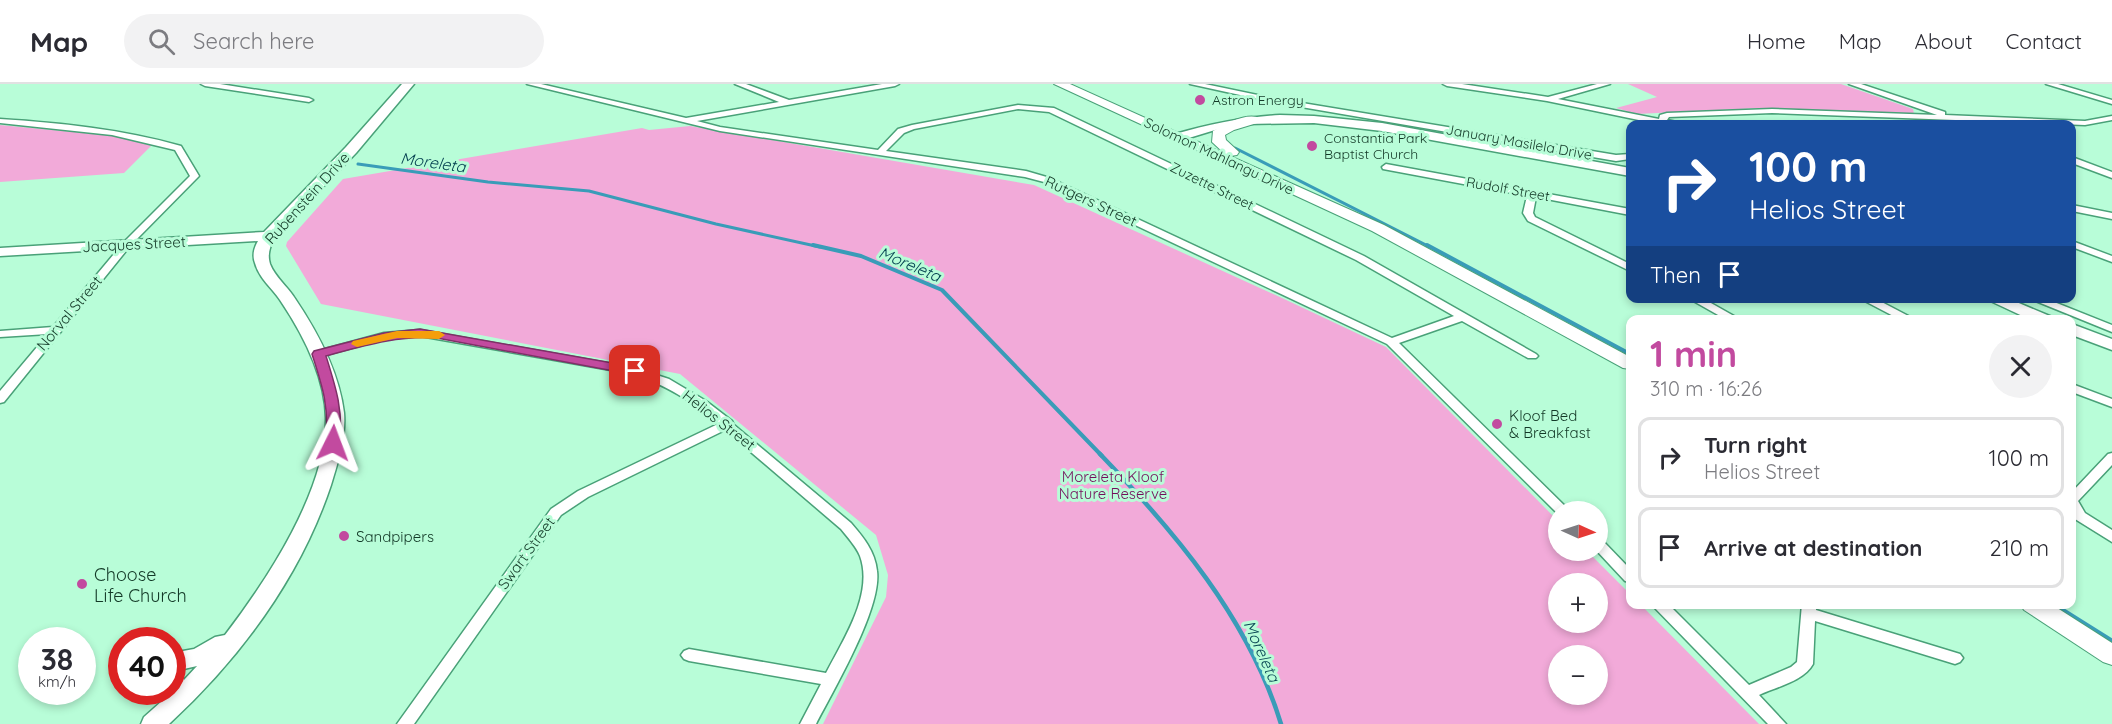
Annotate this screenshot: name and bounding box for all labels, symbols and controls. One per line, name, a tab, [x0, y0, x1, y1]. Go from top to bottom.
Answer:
search box	[124, 14, 544, 68]
text: Map	[30, 24, 88, 59]
icon: search	[145, 25, 178, 58]
text: Search here	[193, 27, 315, 55]
text: Home	[1747, 28, 1806, 54]
text: Map	[1839, 28, 1882, 54]
text: About	[1915, 28, 1973, 54]
text: Contact	[2006, 28, 2082, 54]
place label: Astron Energy	[1212, 91, 1304, 109]
marker: Astron Energy	[1193, 93, 1207, 107]
street label: Solomon Mahlangu Drive	[1141, 113, 1297, 199]
street label: January Masilela Drive	[1445, 120, 1594, 164]
place label: Constantia Park Baptist Church	[1324, 129, 1427, 163]
marker: Constantia Park Baptist Church	[1305, 139, 1319, 153]
text: 100 m	[1749, 140, 1867, 193]
icon: right	[1650, 144, 1728, 222]
street label: Rubenstein Drive	[261, 148, 353, 248]
water label: Moreleta	[399, 148, 468, 177]
street label: Zuzette Street	[1167, 158, 1257, 214]
street label: Rutgers Street	[1042, 171, 1140, 231]
street label: Rudolf Street	[1465, 173, 1551, 205]
text: Helios Street	[1749, 192, 1906, 226]
street label: Jacques Street	[82, 232, 186, 256]
water label: Moreleta	[876, 242, 945, 286]
icon: arrive	[1713, 258, 1746, 291]
text: Then	[1650, 261, 1701, 289]
street label: Norval Street	[32, 272, 106, 354]
text: 1 min	[1650, 331, 1737, 376]
button: close	[1989, 335, 2052, 398]
pin	[609, 345, 660, 396]
icon: arrive	[618, 354, 651, 387]
text: 310 m · 16:26	[1650, 376, 1762, 401]
street label: Helios Street	[679, 386, 759, 454]
place label: Kloof Bed & Breakfast	[1509, 406, 1591, 442]
position arrow	[301, 411, 365, 475]
marker: Kloof Bed & Breakfast	[1490, 417, 1504, 431]
text: Turn right	[1704, 431, 1808, 459]
icon: right	[1653, 441, 1686, 474]
text: 100 m	[1989, 444, 2049, 472]
text: Helios Street	[1704, 459, 1820, 484]
park label: Moreleta Kloof Nature Reserve	[1059, 467, 1167, 503]
north arrow	[1548, 501, 1608, 561]
map controls	[1548, 501, 1608, 705]
street label: Swart Street	[493, 513, 559, 593]
place label: Sandpipers	[356, 527, 434, 546]
marker: Sandpipers	[337, 529, 351, 543]
icon: arrive	[1653, 531, 1686, 564]
text: Arrive at destination	[1704, 534, 1922, 562]
text: 210 m	[1990, 534, 2049, 562]
place label: Choose Life Church	[94, 563, 187, 607]
button: +	[1548, 573, 1608, 633]
marker: Choose Life Church	[75, 577, 89, 591]
water label: Moreleta	[1240, 617, 1285, 686]
speed limit sign: 40	[108, 627, 186, 705]
text: 38	[41, 640, 73, 678]
button: −	[1548, 645, 1608, 705]
text: km/h	[38, 672, 76, 691]

